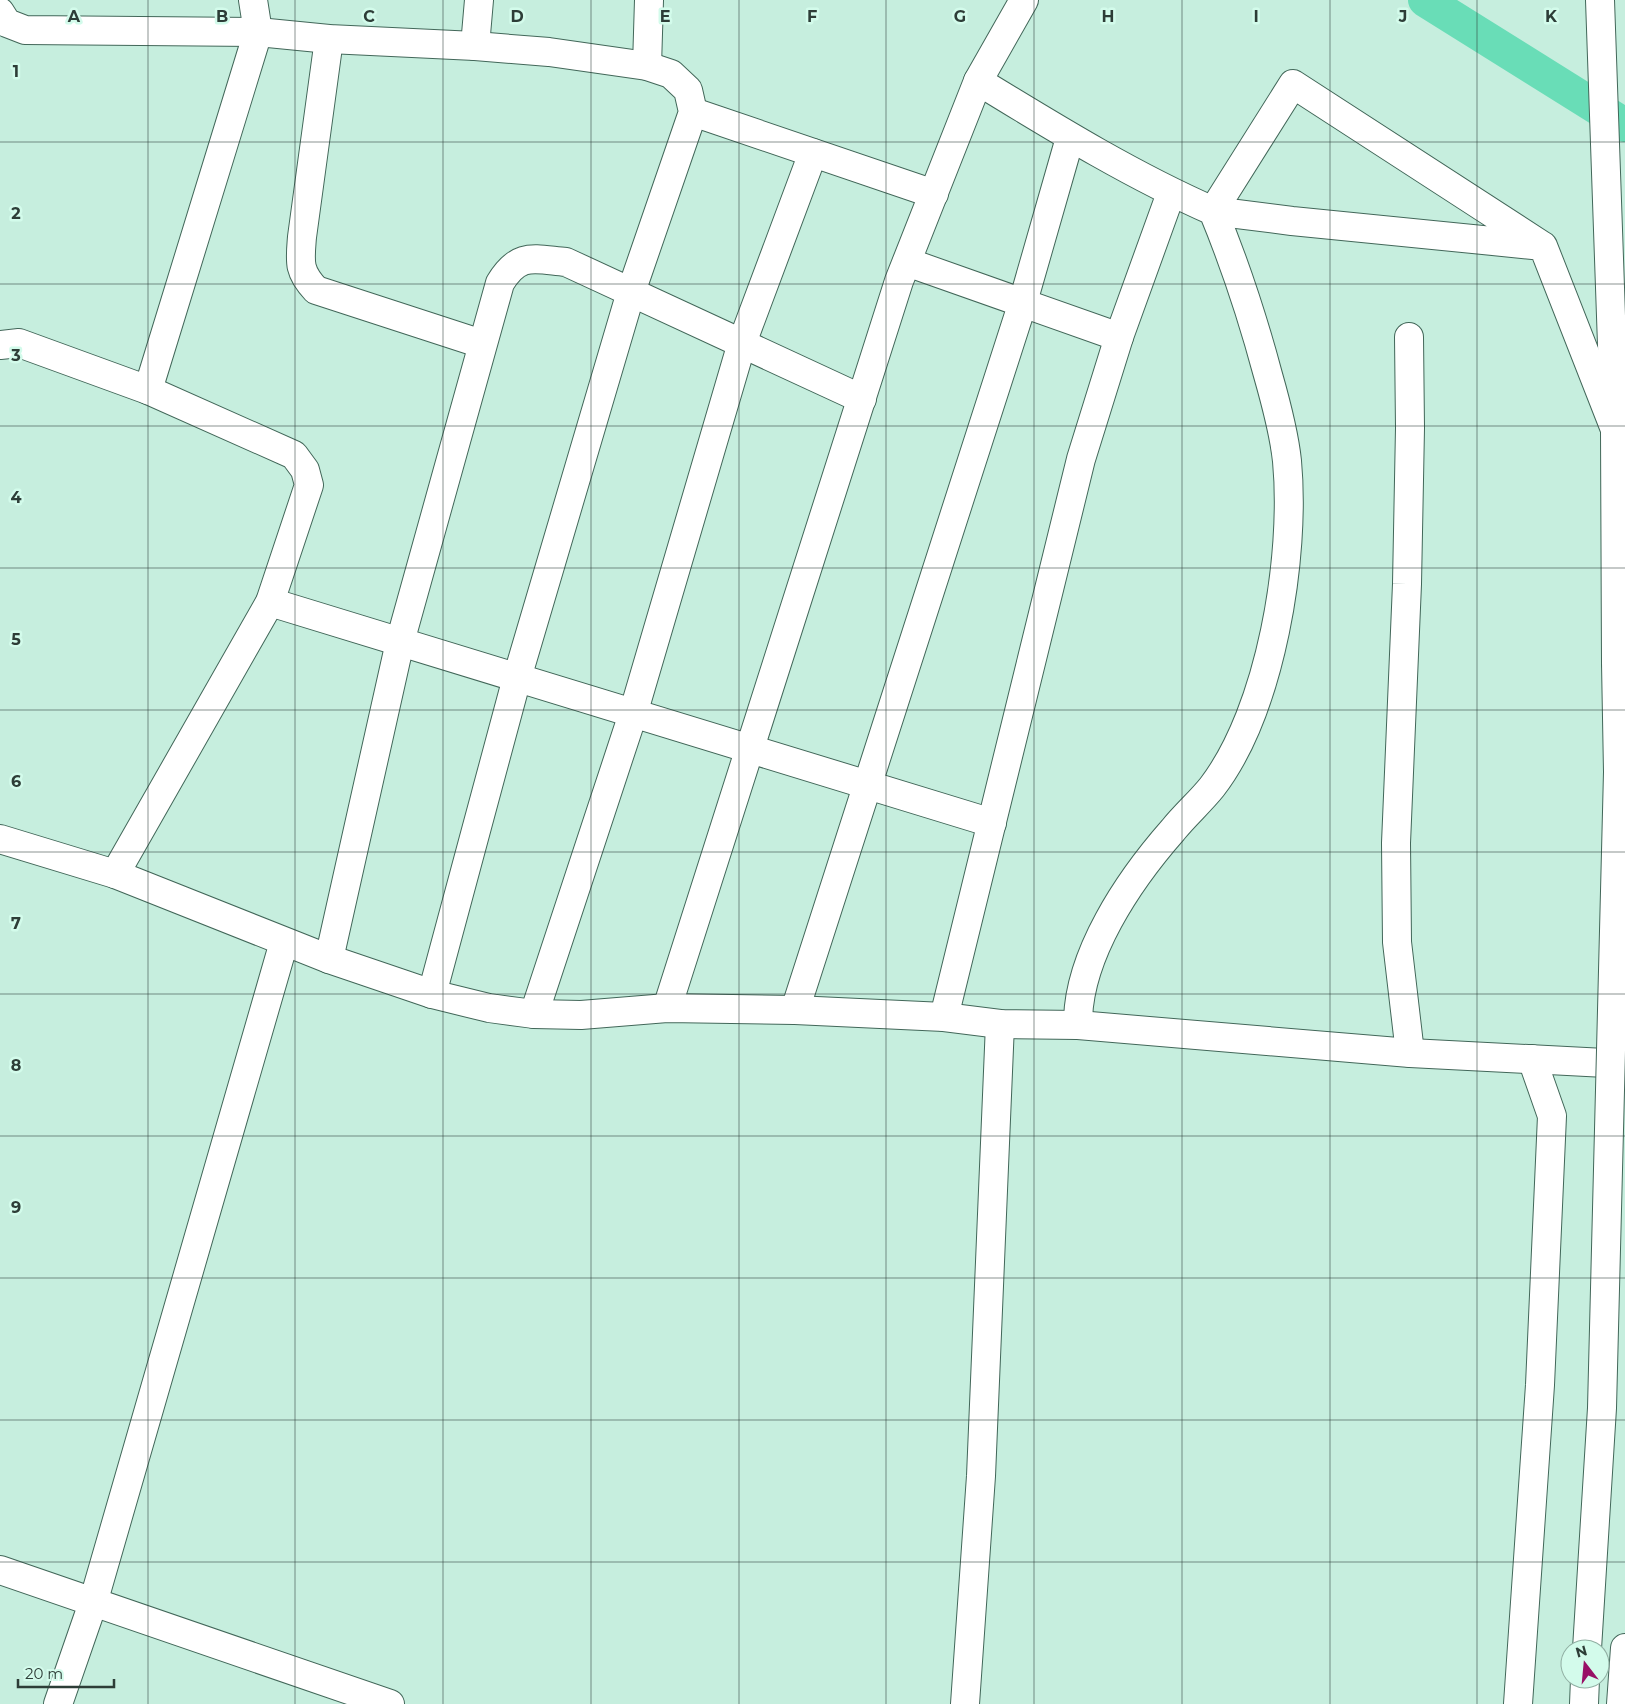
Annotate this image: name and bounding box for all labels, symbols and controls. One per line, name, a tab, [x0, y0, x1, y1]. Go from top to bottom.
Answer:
text: A	[67, 7, 81, 26]
text: B	[216, 7, 228, 26]
text: C	[363, 7, 375, 26]
text: D	[510, 7, 524, 26]
text: E	[660, 7, 670, 26]
text: F	[807, 7, 817, 26]
text: G	[954, 7, 966, 26]
text: H	[1102, 7, 1114, 26]
text: I	[1253, 7, 1259, 26]
text: J	[1398, 7, 1407, 26]
text: K	[1545, 7, 1558, 26]
text: 1	[13, 62, 19, 81]
text: 2	[11, 204, 21, 223]
text: 3	[10, 346, 21, 365]
text: 4	[10, 488, 22, 507]
text: 5	[11, 630, 21, 649]
text: 6	[11, 772, 21, 791]
text: 7	[11, 914, 21, 933]
text: 8	[11, 1056, 21, 1075]
text: 9	[11, 1198, 21, 1217]
north arrow	[1560, 1639, 1610, 1689]
text: N	[1573, 1641, 1589, 1662]
scale bar	[18, 1656, 114, 1688]
text: 20 m	[25, 1664, 63, 1683]

